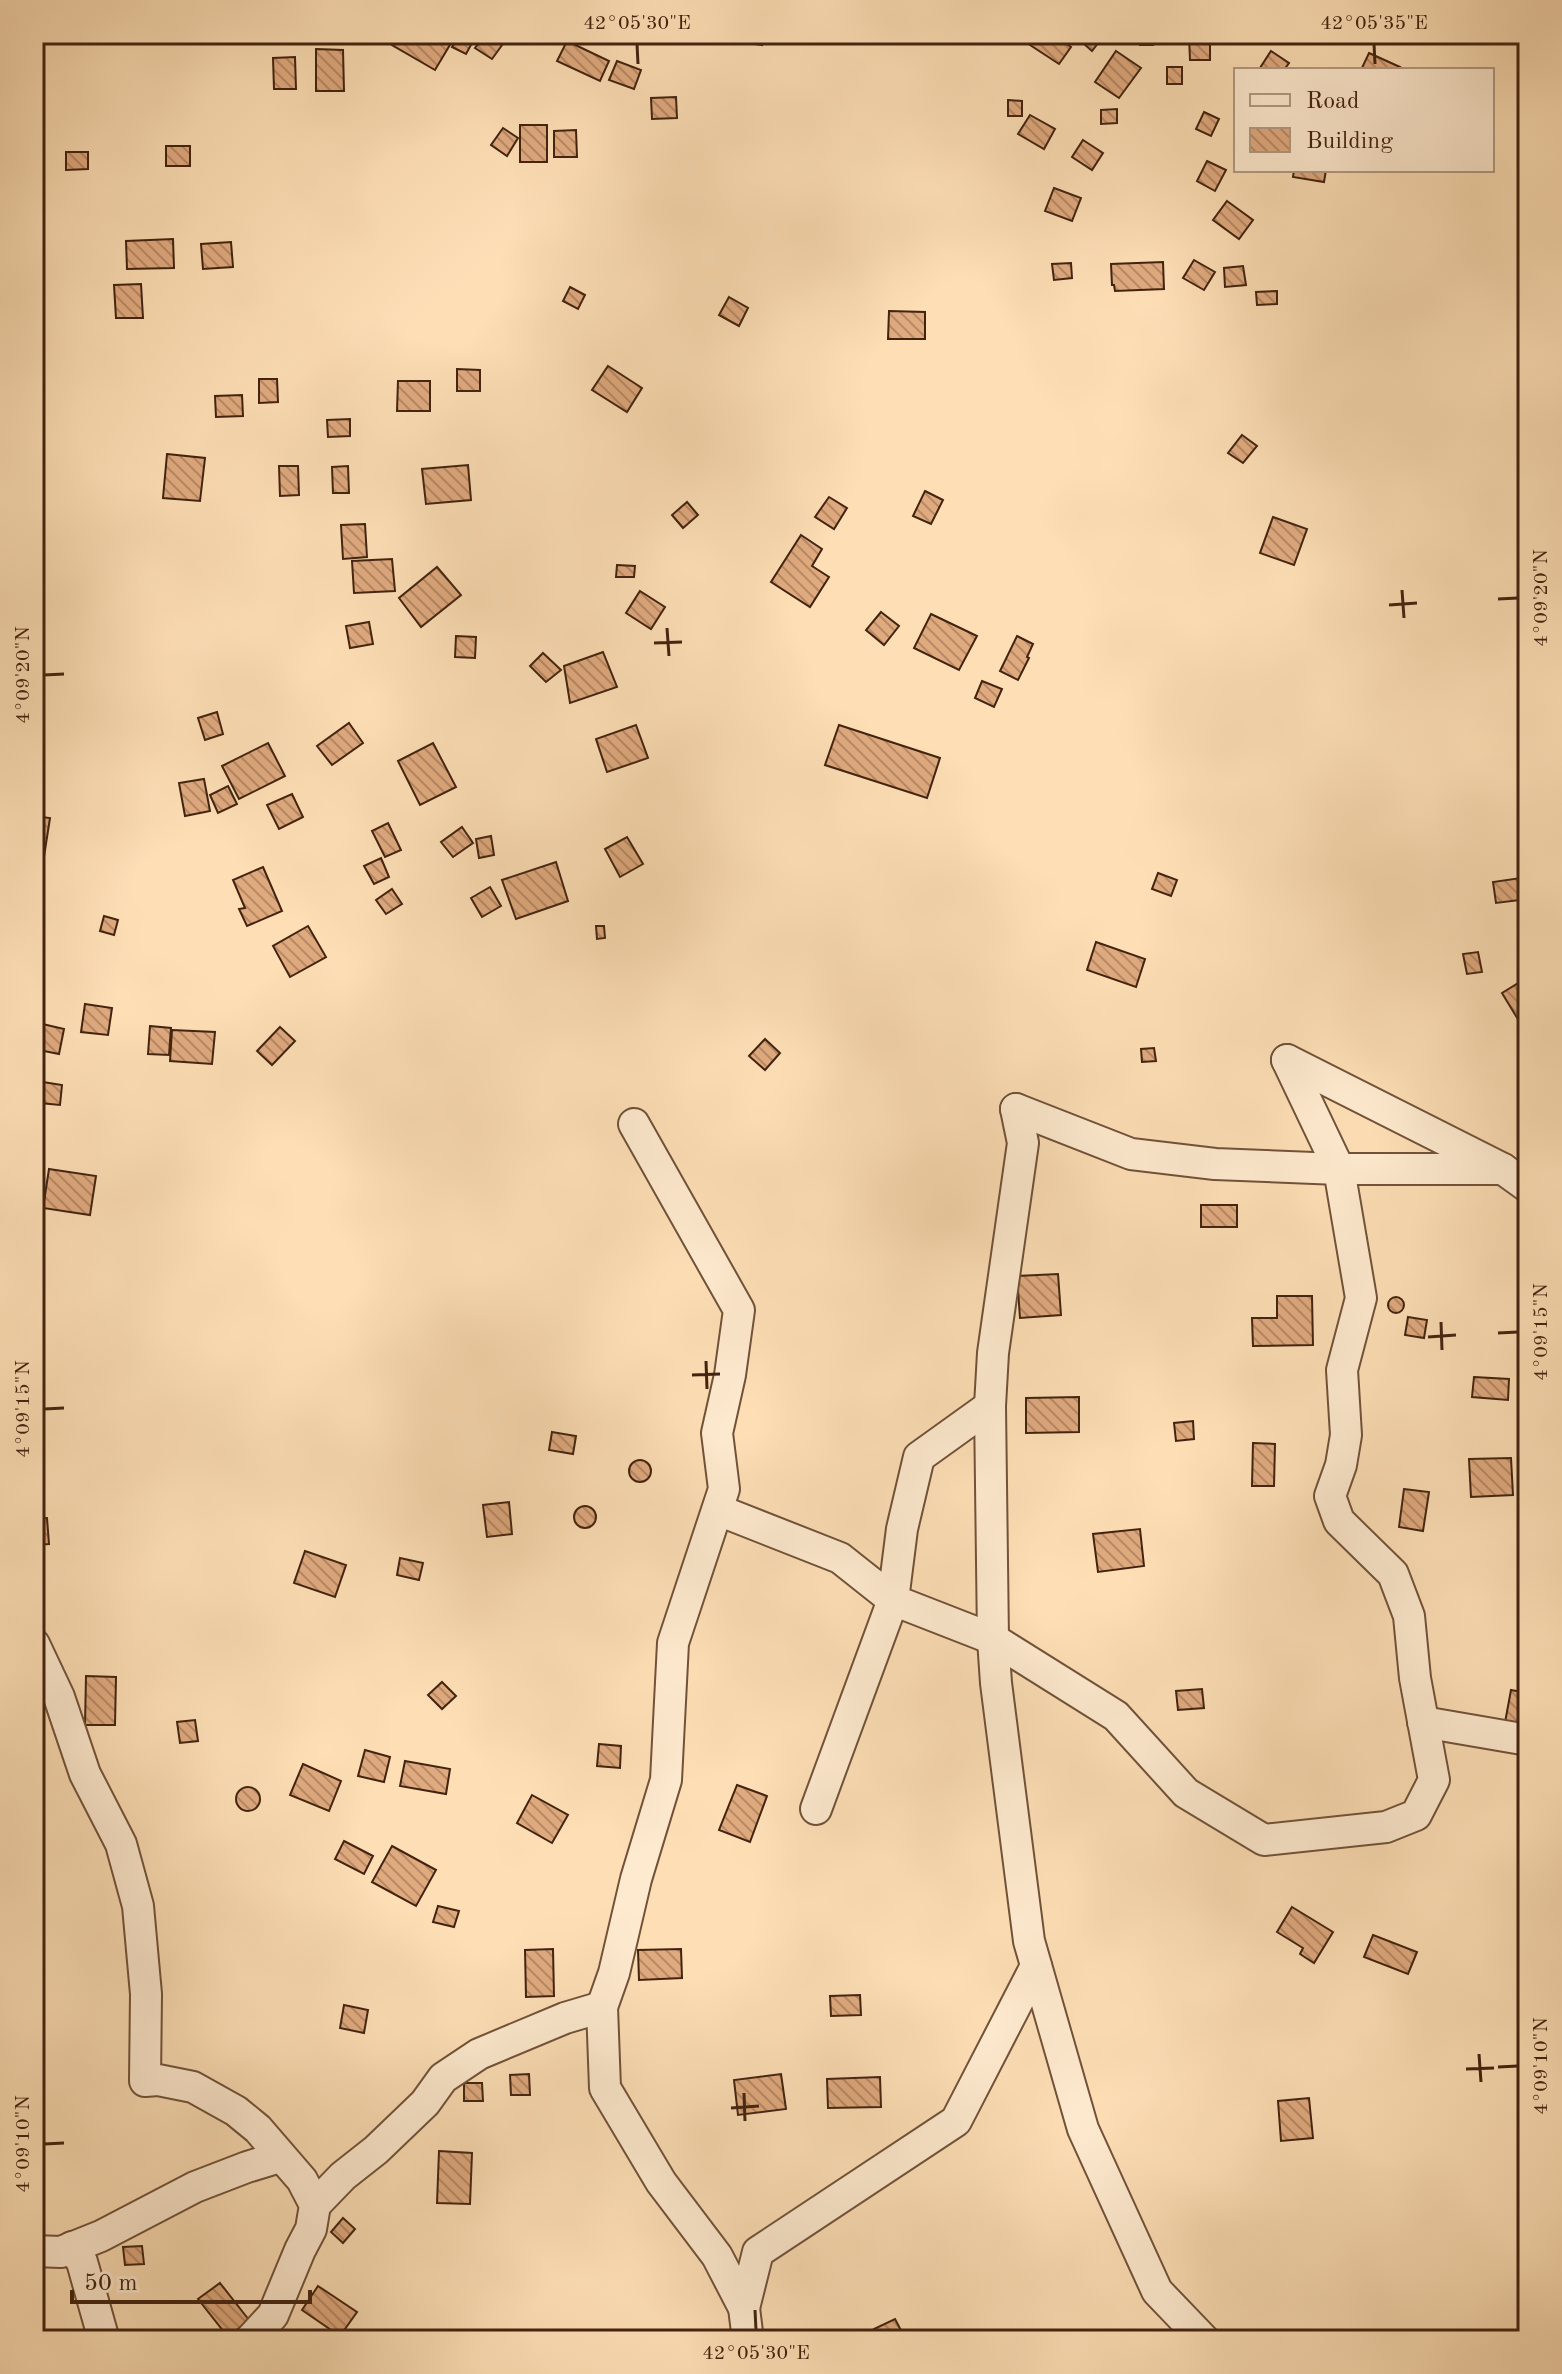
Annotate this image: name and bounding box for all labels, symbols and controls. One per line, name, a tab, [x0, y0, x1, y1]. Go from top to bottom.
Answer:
text: 42°05'30"E	[583, 14, 691, 34]
text: 42°05'35"E	[1320, 14, 1428, 34]
legend	[1234, 68, 1494, 172]
text: Road	[1306, 90, 1359, 114]
text: Building	[1306, 130, 1393, 154]
text: 4°09'20"N	[1532, 549, 1552, 647]
text: 4°09'20"N	[14, 626, 34, 724]
text: 4°09'15"N	[1532, 1283, 1552, 1381]
text: 4°09'15"N	[14, 1360, 34, 1458]
text: 4°09'10"N	[1532, 2017, 1552, 2115]
text: 4°09'10"N	[14, 2095, 34, 2193]
scale bar	[72, 2254, 310, 2304]
text: 50 m	[84, 2272, 138, 2296]
text: 42°05'30"E	[702, 2344, 810, 2364]

